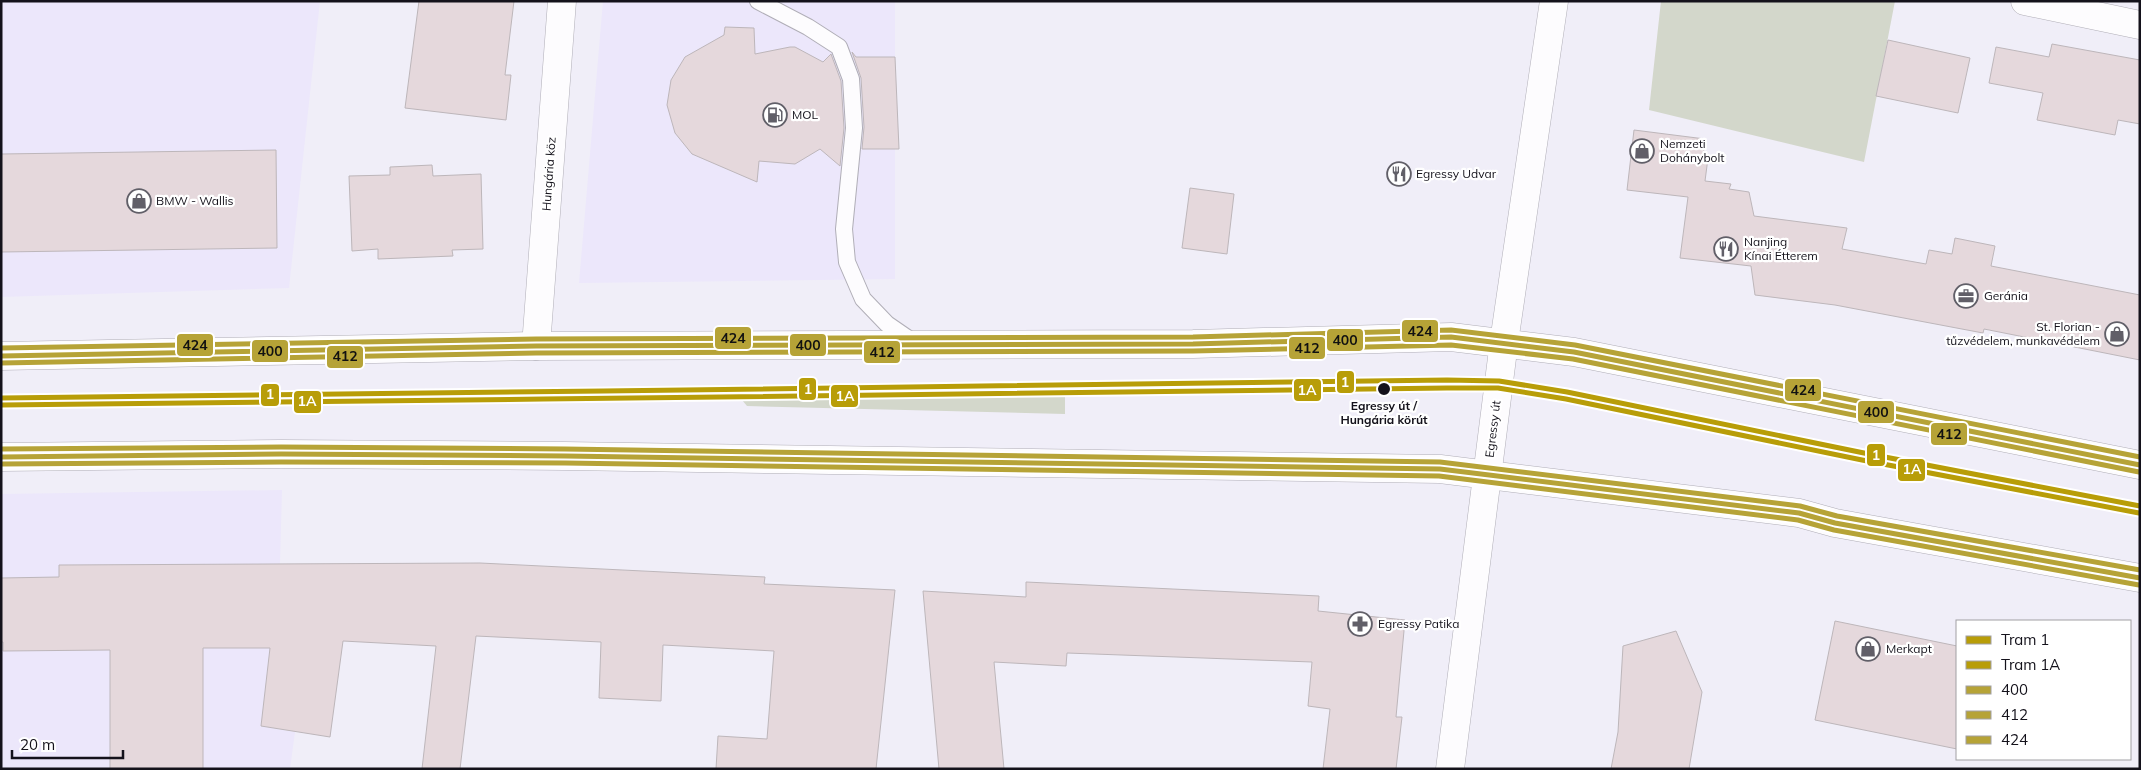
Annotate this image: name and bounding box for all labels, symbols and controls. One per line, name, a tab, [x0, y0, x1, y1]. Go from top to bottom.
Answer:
fuel station icon: MOL	[762, 102, 788, 128]
place label: MOL	[792, 107, 819, 122]
street label: Hungária köz	[538, 136, 559, 211]
place label: Nemzeti Dohánybolt	[1660, 136, 1725, 165]
shop icon: Nemzeti Dohánybolt	[1629, 138, 1655, 164]
restaurant icon: Egressy Udvar	[1386, 161, 1412, 187]
place label: Egressy Udvar	[1416, 166, 1497, 181]
shop icon: BMW - Wallis	[126, 188, 152, 214]
place label: BMW - Wallis	[156, 193, 234, 208]
place label: Nanjing Kínai Étterem	[1744, 234, 1818, 263]
restaurant icon: Nanjing Kínai Étterem	[1713, 236, 1739, 262]
office icon: Geránia	[1953, 283, 1979, 309]
place label: Geránia	[1984, 288, 2028, 303]
line badge: 424	[1401, 319, 1439, 343]
place label: St. Florian - tűzvédelem, munkavédelem	[1946, 319, 2100, 348]
shop icon: St. Florian - tűzvédelem, munkavédelem	[2104, 321, 2130, 347]
text: 424	[1407, 322, 1433, 340]
line badge: 424	[714, 326, 752, 350]
line badge: 400	[1326, 328, 1364, 352]
text: 424	[720, 329, 746, 347]
text: 400	[1332, 331, 1358, 349]
line badge: 424	[176, 333, 214, 357]
line badge: 400	[789, 333, 827, 357]
text: 424	[182, 336, 208, 354]
text: 400	[795, 336, 821, 354]
line badge: 412	[1288, 336, 1326, 360]
line badge: 400	[251, 339, 289, 363]
text: 412	[1294, 339, 1320, 357]
line badge: 412	[863, 340, 901, 364]
text: 400	[257, 342, 283, 360]
text: 412	[869, 343, 895, 361]
line badge: 412	[326, 345, 364, 369]
text: 412	[332, 347, 358, 365]
line badge: 1	[1336, 370, 1355, 394]
text: 1	[1341, 373, 1349, 391]
line badge: 1	[798, 377, 817, 401]
line badge: 1A	[1293, 378, 1322, 402]
line badge: 424	[1784, 378, 1822, 402]
text: 1	[804, 380, 812, 398]
text: 1A	[1298, 381, 1317, 399]
marker: Egressy út / Hungária körút	[1376, 381, 1392, 397]
text: 424	[1790, 381, 1816, 399]
line badge: 1	[260, 383, 280, 407]
line badge: 1A	[830, 384, 859, 408]
text: 1	[266, 385, 274, 403]
text: 1A	[836, 387, 855, 405]
line badge: 1A	[293, 390, 322, 414]
text: 1A	[298, 392, 317, 410]
place label: Egressy út / Hungária körút	[1340, 398, 1428, 427]
street label: Egressy út	[1482, 400, 1503, 458]
line badge: 400	[1857, 400, 1895, 424]
text: 400	[1863, 403, 1889, 421]
line badge: 412	[1930, 422, 1968, 446]
text: 412	[1936, 425, 1962, 443]
line badge: 1	[1866, 443, 1886, 467]
text: 1	[1872, 446, 1880, 464]
line badge: 1A	[1897, 458, 1926, 482]
text: 1A	[1903, 460, 1922, 478]
pharmacy icon: Egressy Patika	[1347, 611, 1373, 637]
place label: Egressy Patika	[1378, 616, 1459, 631]
legend	[1956, 620, 2131, 760]
text: Tram 1	[2001, 630, 2049, 649]
shop icon: Merkapt	[1855, 636, 1881, 662]
place label: Merkapt	[1886, 641, 1932, 656]
text: Tram 1A	[2001, 655, 2060, 674]
text: 400	[2001, 680, 2028, 699]
text: 412	[2001, 705, 2028, 724]
scale bar	[12, 728, 124, 760]
text: 424	[2001, 730, 2028, 749]
text: 20 m	[20, 735, 55, 754]

